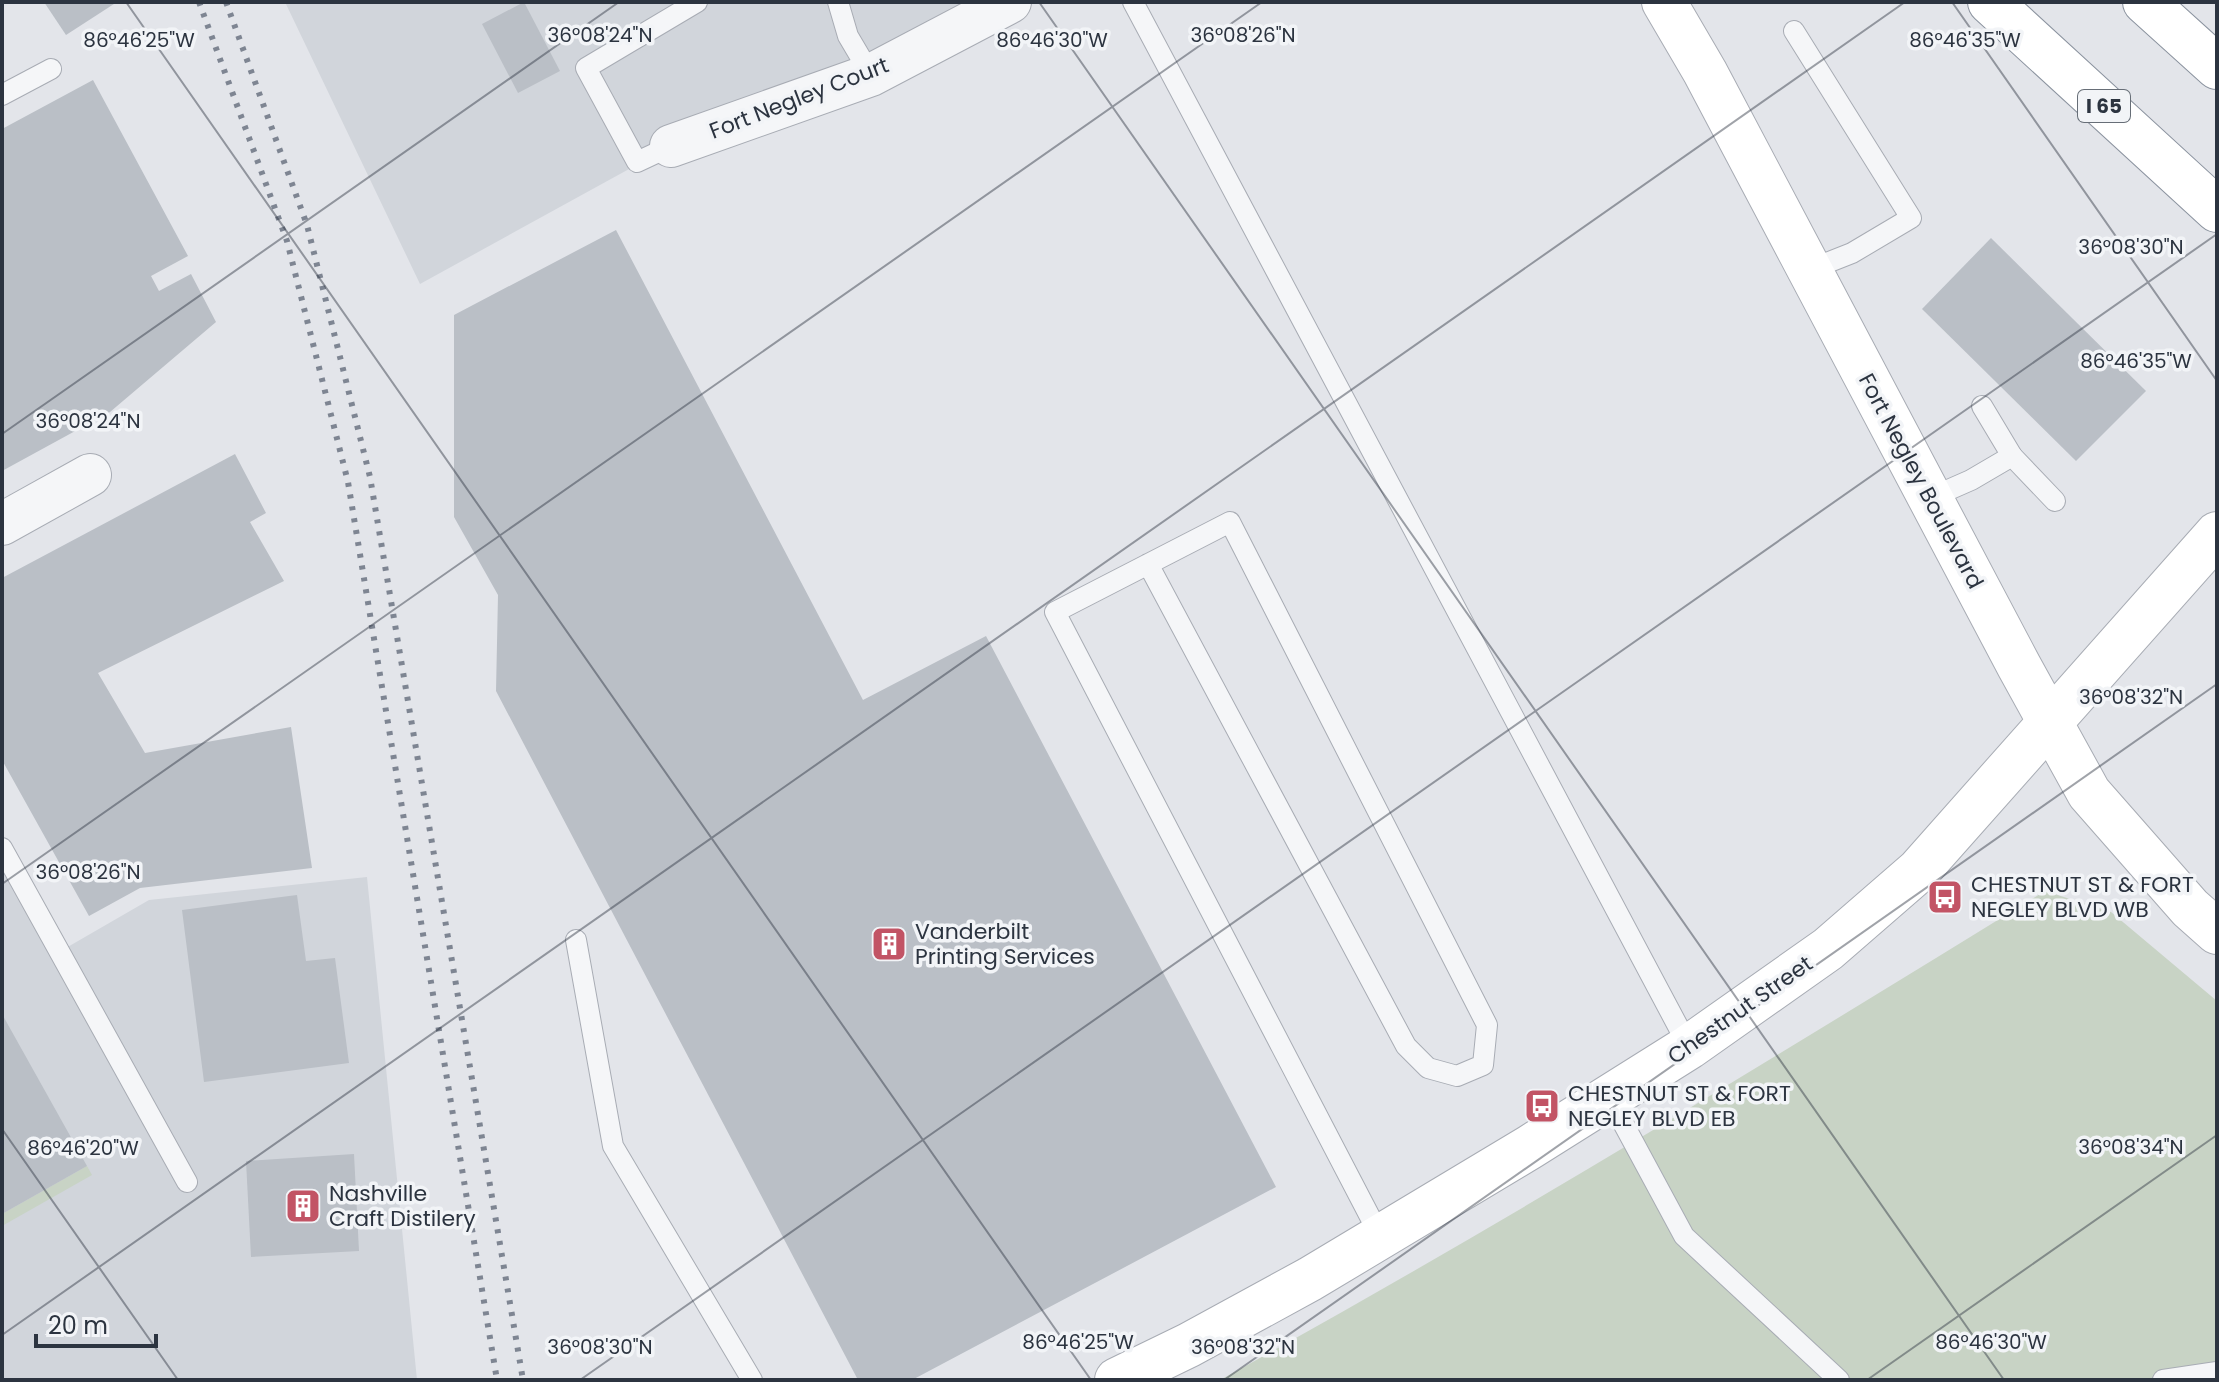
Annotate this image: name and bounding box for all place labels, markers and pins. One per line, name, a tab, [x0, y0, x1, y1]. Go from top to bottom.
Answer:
place label: CHESTNUT ST & FORT NEGLEY BLVD WB	[1971, 869, 2194, 925]
bus stop icon: CHESTNUT ST & FORT NEGLEY BLVD WB	[1926, 878, 1964, 916]
place label: Vanderbilt Printing Services	[915, 916, 1095, 972]
building icon: Vanderbilt Printing Services	[870, 925, 908, 963]
place label: CHESTNUT ST & FORT NEGLEY BLVD EB	[1568, 1078, 1791, 1134]
bus stop icon: CHESTNUT ST & FORT NEGLEY BLVD EB	[1523, 1087, 1561, 1125]
place label: Nashville Craft Distilery	[329, 1178, 476, 1234]
building icon: Nashville Craft Distilery	[284, 1187, 322, 1225]

